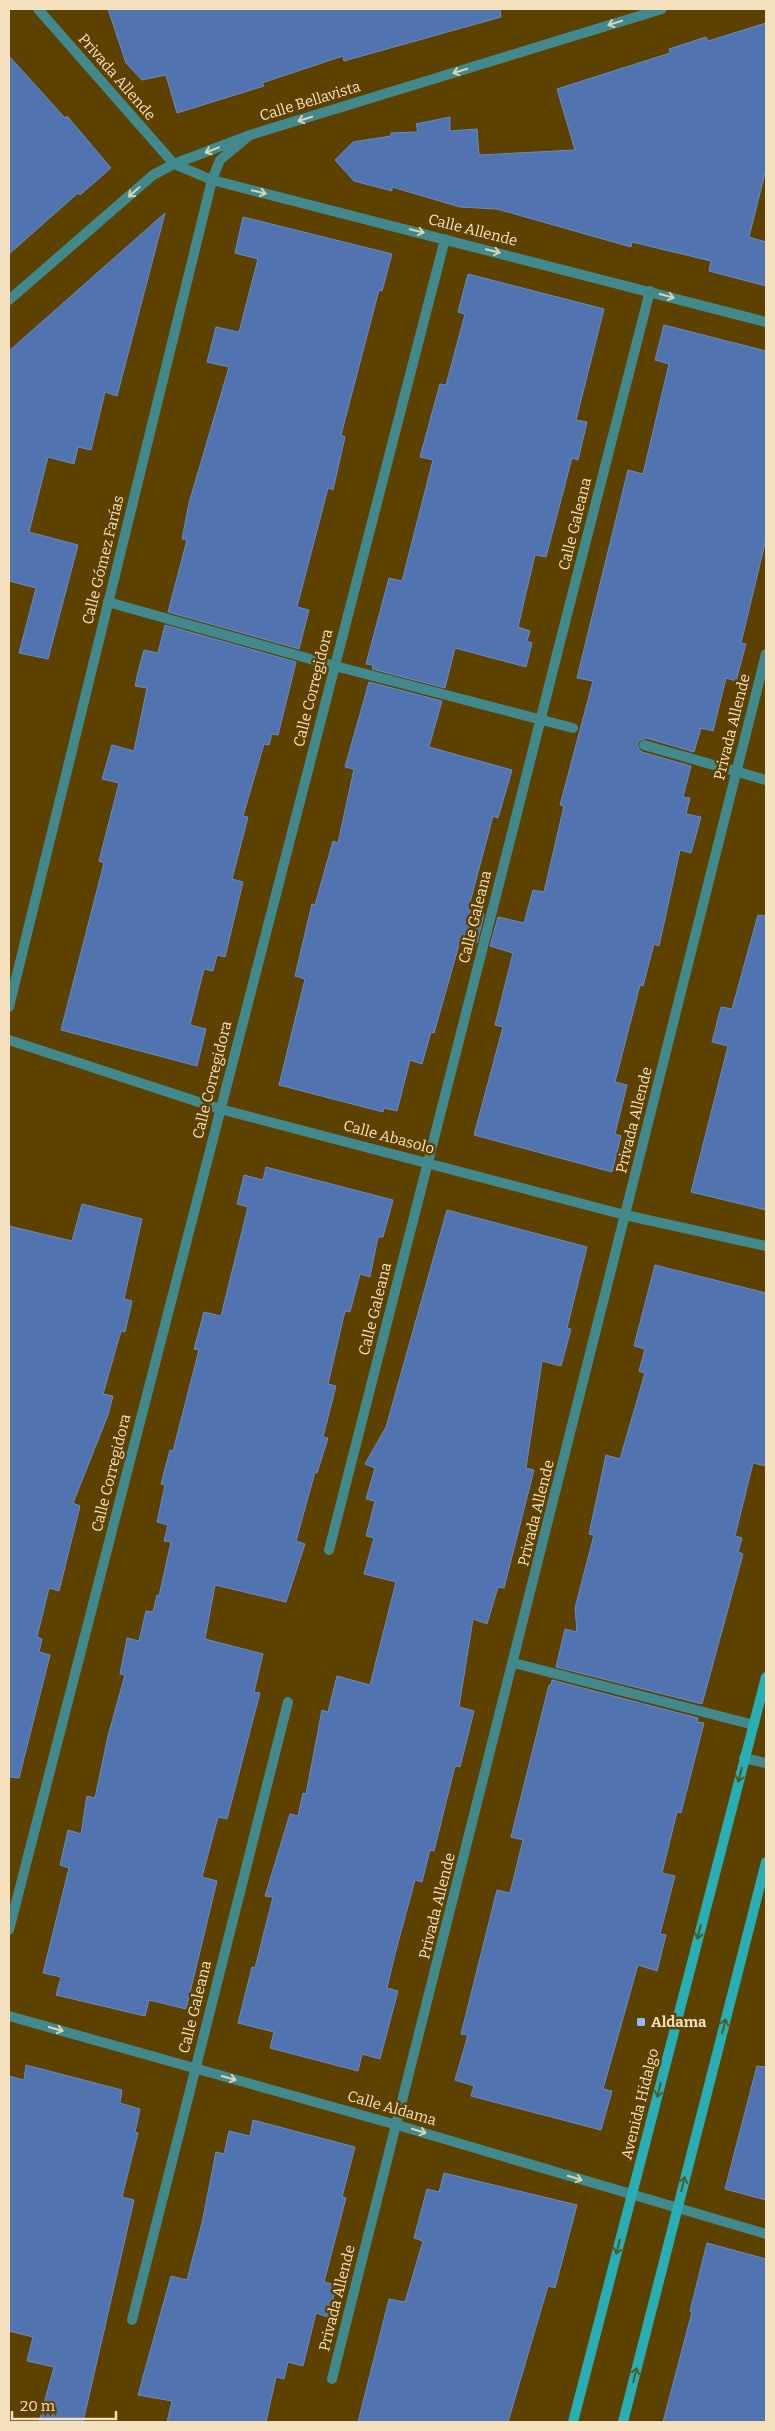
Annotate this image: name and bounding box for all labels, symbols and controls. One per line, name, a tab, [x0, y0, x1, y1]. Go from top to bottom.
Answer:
one-way arrow	[608, 19, 624, 29]
street label: Privada Allende	[74, 30, 160, 124]
one-way arrow	[452, 66, 468, 76]
street label: Calle Bellavista	[257, 77, 363, 125]
one-way arrow	[297, 114, 313, 124]
one-way arrow	[205, 146, 220, 155]
one-way arrow	[128, 186, 141, 197]
one-way arrow	[251, 188, 267, 197]
street label: Calle Allende	[427, 210, 519, 250]
one-way arrow	[408, 227, 424, 237]
one-way arrow	[484, 247, 500, 256]
one-way arrow	[658, 291, 674, 301]
street label: Calle Galeana	[555, 476, 595, 572]
street label: Calle Gómez Farías	[78, 494, 128, 626]
street label: Calle Corregidora	[290, 627, 336, 749]
street label: Privada Allende	[710, 672, 754, 782]
street label: Calle Galeana	[455, 869, 495, 965]
street label: Calle Corregidora	[189, 1019, 235, 1141]
street label: Privada Allende	[612, 1065, 656, 1175]
street label: Calle Abasolo	[342, 1116, 436, 1158]
street label: Calle Galeana	[355, 1261, 395, 1357]
street label: Calle Corregidora	[88, 1412, 134, 1534]
street label: Privada Allende	[514, 1458, 558, 1568]
one-way arrow	[735, 1767, 744, 1783]
street label: Privada Allende	[415, 1851, 459, 1961]
one-way arrow	[694, 1924, 703, 1940]
street label: Calle Galeana	[175, 1959, 215, 2055]
place label: Aldama	[651, 2013, 707, 2031]
marker: Aldama	[635, 2016, 647, 2028]
one-way arrow	[720, 2019, 729, 2035]
one-way arrow	[47, 2025, 63, 2034]
street label: Avenida Hidalgo	[617, 2046, 663, 2162]
one-way arrow	[221, 2073, 237, 2083]
one-way arrow	[654, 2081, 663, 2097]
street label: Calle Aldama	[345, 2087, 439, 2129]
one-way arrow	[411, 2127, 427, 2137]
one-way arrow	[566, 2173, 582, 2183]
one-way arrow	[679, 2176, 689, 2192]
one-way arrow	[613, 2239, 622, 2255]
street label: Privada Allende	[315, 2243, 359, 2353]
one-way arrow	[631, 2367, 640, 2383]
scale bar	[12, 2388, 116, 2420]
text: 20 m	[20, 2397, 56, 2415]

